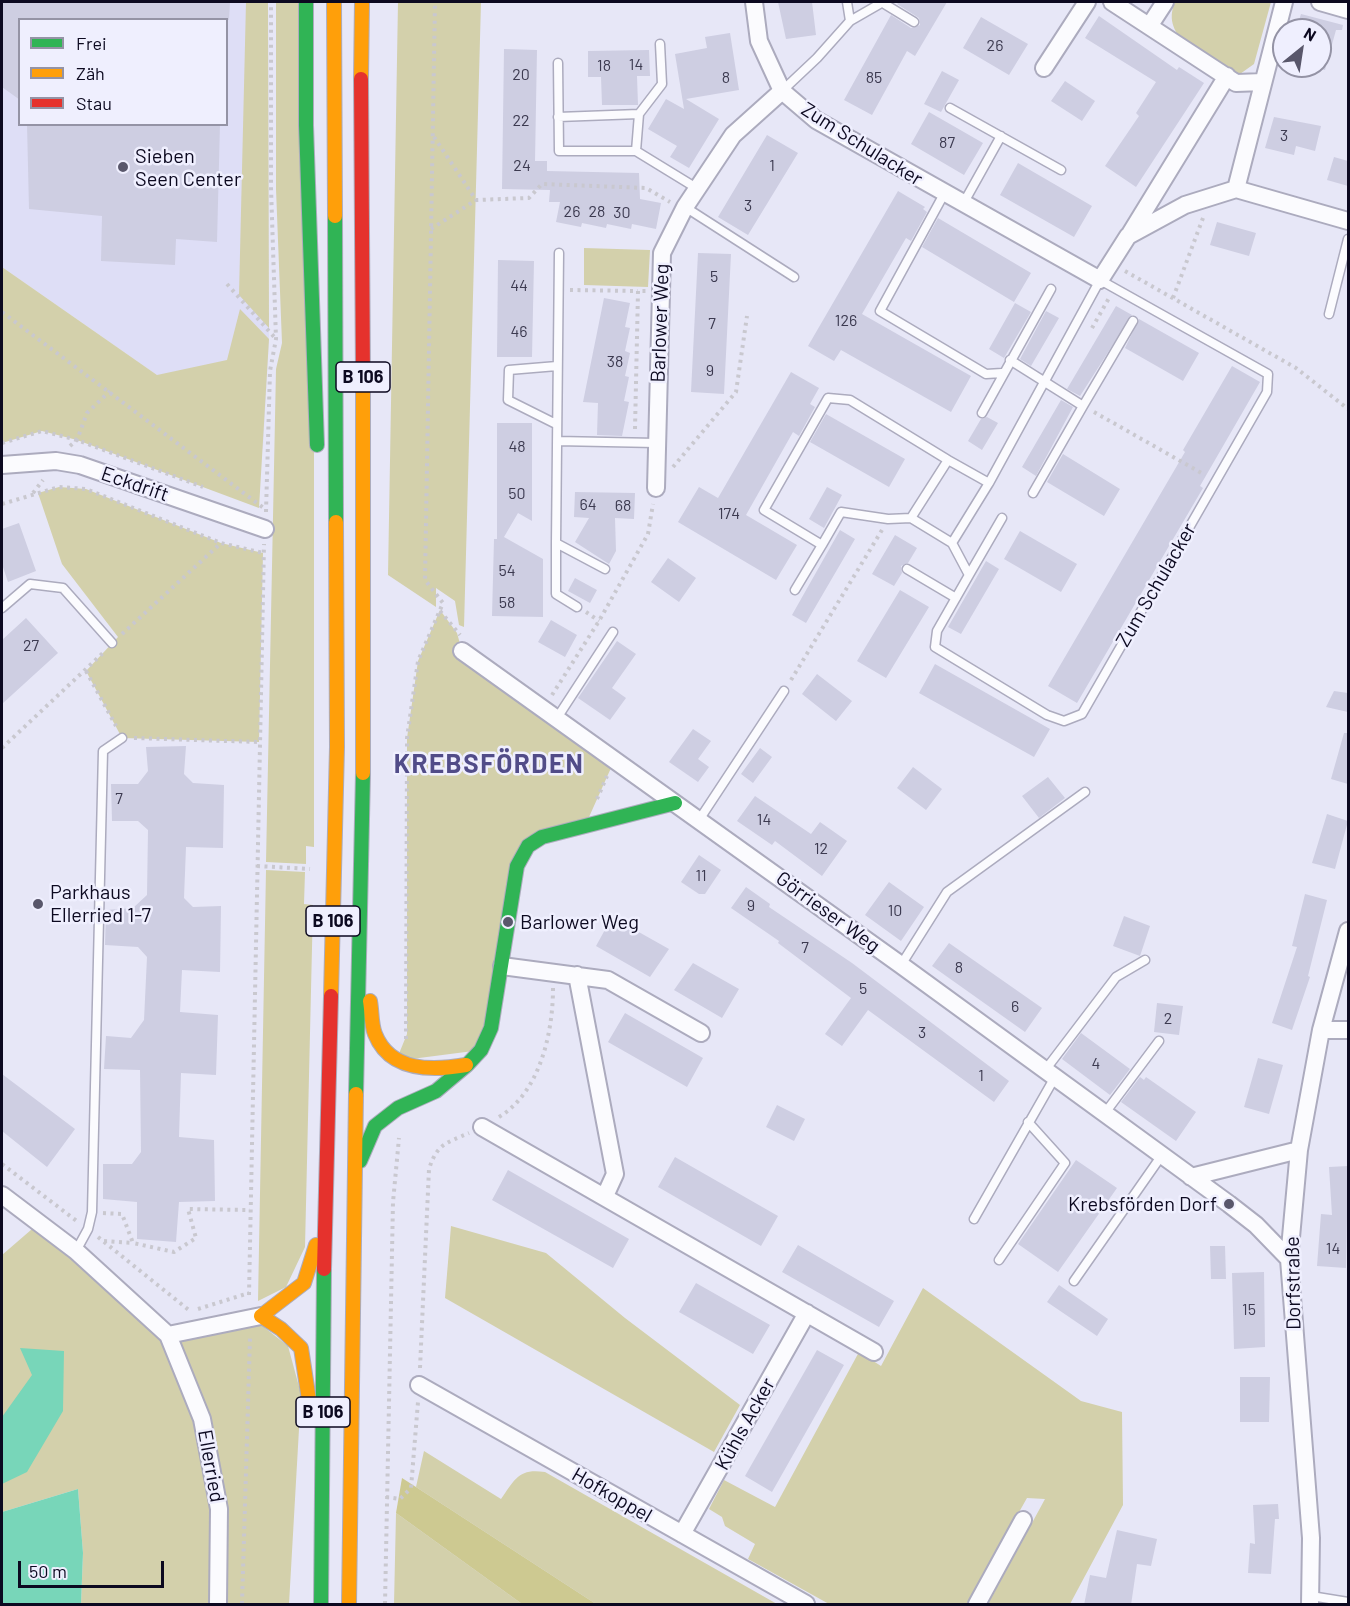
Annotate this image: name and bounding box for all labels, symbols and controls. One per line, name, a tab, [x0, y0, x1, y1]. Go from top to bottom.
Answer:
legend	[18, 18, 228, 126]
north arrow	[1272, 18, 1332, 78]
text: N	[1301, 23, 1320, 45]
text: Frei	[76, 32, 107, 54]
house number: 26	[987, 36, 1003, 56]
house number: 14	[629, 55, 643, 75]
house number: 18	[597, 56, 611, 76]
text: Zäh	[76, 62, 105, 84]
house number: 20	[512, 65, 530, 85]
house number: 8	[722, 68, 730, 88]
house number: 85	[866, 68, 882, 88]
text: Stau	[76, 92, 112, 114]
street label: Zum Schulacker	[797, 97, 927, 191]
house number: 22	[512, 111, 530, 131]
house number: 3	[1280, 126, 1288, 146]
house number: 87	[939, 133, 955, 153]
place label: Sieben Seen Center	[135, 144, 241, 191]
house number: 24	[513, 156, 531, 176]
house number: 1	[769, 156, 775, 176]
marker: Sieben Seen Center	[116, 160, 130, 174]
house number: 3	[744, 196, 752, 216]
house number: 26	[564, 202, 580, 222]
house number: 28	[589, 202, 605, 222]
house number: 30	[613, 203, 631, 223]
street label: Barlower Weg	[646, 263, 674, 383]
house number: 5	[710, 267, 718, 287]
house number: 44	[510, 276, 528, 296]
house number: 126	[835, 311, 857, 331]
house number: 7	[708, 314, 716, 334]
house number: 46	[510, 322, 528, 342]
house number: 38	[607, 352, 623, 372]
house number: 9	[706, 361, 714, 381]
road number: B 106	[336, 362, 390, 392]
house number: 48	[508, 437, 526, 457]
street label: Eckdrift	[98, 461, 172, 507]
house number: 50	[508, 484, 526, 504]
house number: 64	[579, 495, 597, 515]
house number: 68	[615, 496, 631, 516]
house number: 174	[718, 504, 740, 524]
street label: Zum Schulacker	[1111, 519, 1201, 651]
house number: 54	[498, 561, 516, 581]
house number: 58	[499, 593, 515, 613]
house number: 27	[23, 636, 39, 656]
district label: KREBSFÖRDEN	[394, 748, 584, 780]
house number: 7	[115, 789, 123, 809]
house number: 14	[757, 810, 771, 830]
house number: 12	[814, 839, 828, 859]
house number: 11	[695, 866, 707, 886]
street label: Görrieser Weg	[771, 866, 885, 958]
place label: Parkhaus Ellerried 1-7	[50, 880, 151, 927]
house number: 9	[747, 896, 755, 916]
marker: Parkhaus Ellerried 1-7	[31, 897, 45, 911]
house number: 10	[888, 901, 902, 921]
road number: B 106	[306, 906, 360, 936]
place label: Barlower Weg	[520, 910, 639, 934]
marker: Barlower Weg	[501, 915, 515, 929]
house number: 7	[801, 938, 809, 958]
house number: 8	[955, 958, 963, 978]
house number: 5	[859, 979, 867, 999]
house number: 6	[1011, 997, 1019, 1017]
house number: 2	[1164, 1009, 1172, 1029]
house number: 3	[918, 1023, 926, 1043]
house number: 4	[1092, 1054, 1100, 1074]
house number: 1	[978, 1066, 984, 1086]
place label: Krebsförden Dorf	[1068, 1192, 1217, 1216]
marker: Krebsförden Dorf	[1222, 1197, 1236, 1211]
street label: Dorfstraße	[1280, 1236, 1306, 1330]
house number: 14	[1326, 1239, 1340, 1259]
house number: 15	[1242, 1300, 1256, 1320]
street label: Kühls Acker	[710, 1374, 780, 1474]
road number: B 106	[296, 1397, 350, 1427]
street label: Ellerried	[193, 1428, 229, 1504]
street label: Hofkoppel	[568, 1462, 656, 1528]
scale bar	[21, 1549, 166, 1587]
text: 50 m	[29, 1560, 67, 1582]

